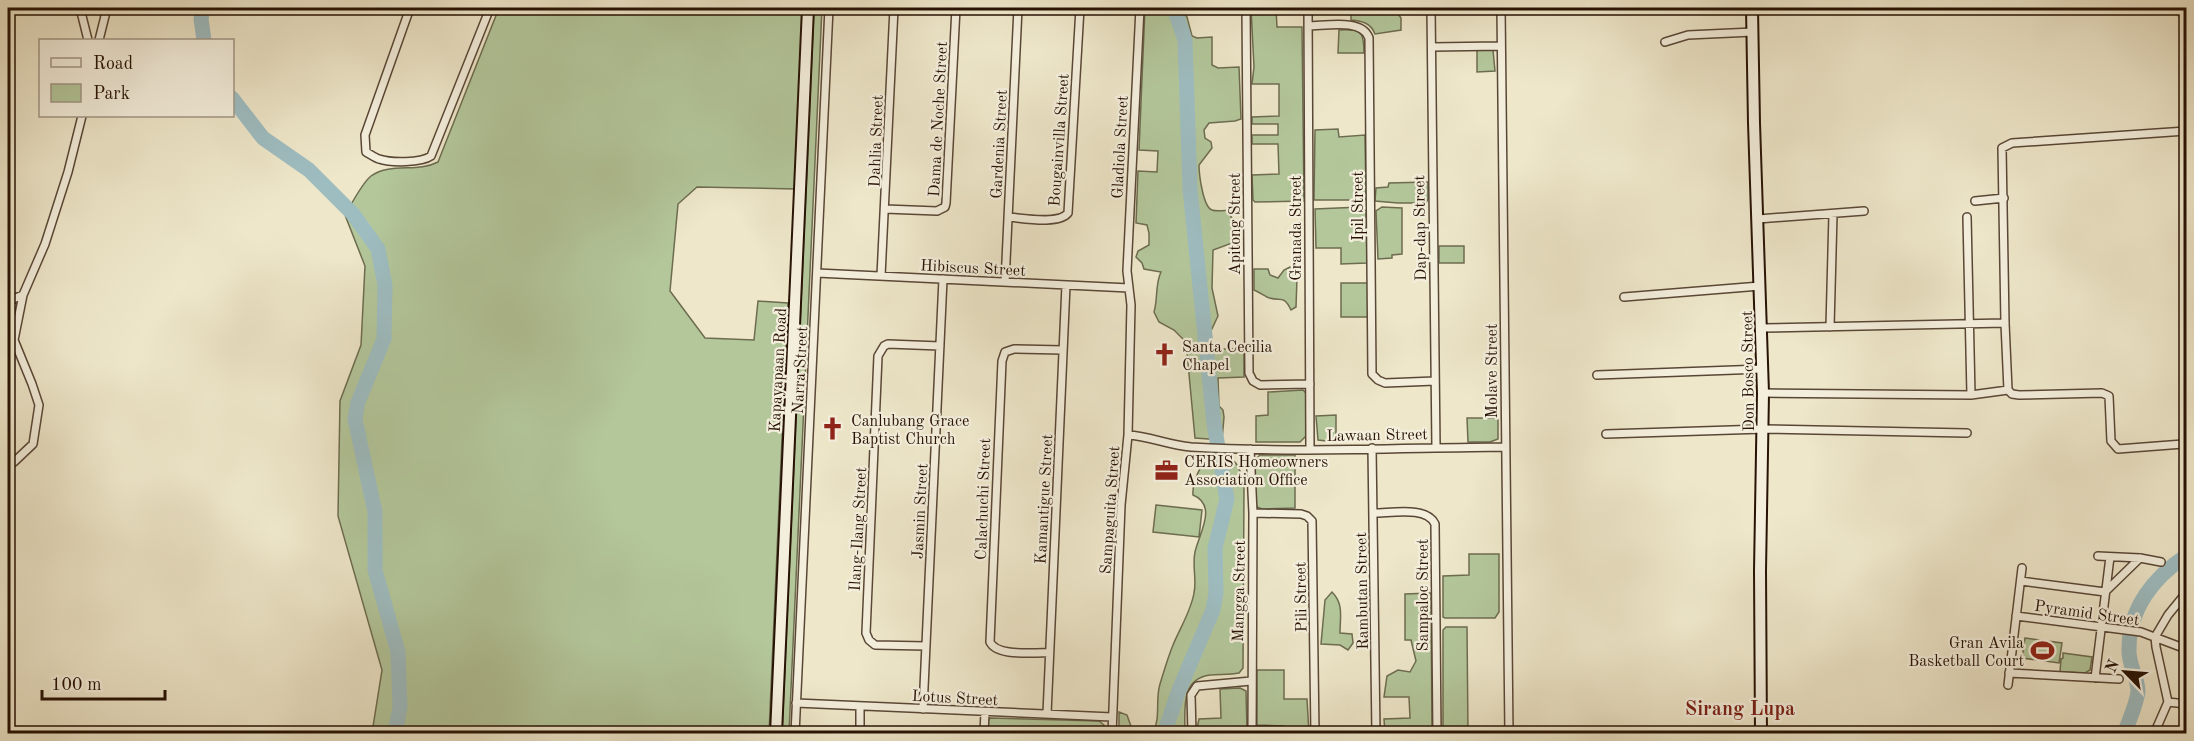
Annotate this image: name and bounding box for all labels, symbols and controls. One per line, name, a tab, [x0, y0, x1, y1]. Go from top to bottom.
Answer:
legend	[39, 39, 234, 117]
street label: Dama de Noche Street	[927, 40, 951, 197]
text: Road	[93, 55, 133, 73]
street label: Bougainvilla Street	[1047, 73, 1073, 207]
text: Park	[93, 85, 130, 103]
street label: Gardenia Street	[989, 89, 1011, 199]
street label: Dahlia Street	[867, 94, 887, 188]
street label: Gladiola Street	[1110, 95, 1132, 199]
street label: Ipil Street	[1351, 171, 1367, 241]
street label: Apitong Street	[1228, 172, 1244, 275]
street label: Dap-dap Street	[1412, 174, 1430, 281]
street label: Granada Street	[1289, 175, 1305, 281]
street label: Hibiscus Street	[920, 258, 1027, 280]
street label: Kapayapaan Road	[768, 307, 790, 433]
street label: Don Bosco Street	[1740, 310, 1758, 432]
street label: Molave Street	[1485, 323, 1501, 419]
street label: Narra Street	[791, 325, 811, 415]
place label: Santa Cecilia Chapel	[1182, 340, 1272, 374]
church icon: Santa Cecilia Chapel	[1151, 342, 1177, 368]
place label: Canlubang Grace Baptist Church	[851, 414, 969, 448]
church icon: Canlubang Grace Baptist Church	[820, 416, 846, 442]
street label: Lawaan Street	[1326, 427, 1428, 445]
street label: Kamantigue Street	[1034, 433, 1056, 565]
street label: Calachuchi Street	[974, 437, 994, 560]
street label: Sampaguita Street	[1099, 445, 1123, 575]
place label: CERIS Homeowners Association Office	[1184, 455, 1328, 489]
office icon: CERIS Homeowners Association Office	[1153, 457, 1179, 483]
street label: Jasmin Street	[910, 462, 932, 559]
street label: Ilang-Ilang Street	[848, 466, 870, 592]
street label: Rambutan Street	[1354, 532, 1372, 650]
street label: Sampaloc Street	[1416, 538, 1432, 651]
street label: Mangga Street	[1231, 540, 1249, 642]
street label: Pili Street	[1293, 561, 1311, 632]
street label: Pyramid Street	[2033, 599, 2141, 629]
place label: Gran Avila Basketball Court	[1908, 636, 2024, 670]
sports icon: Gran Avila Basketball Court	[2029, 638, 2055, 664]
north arrow	[2095, 642, 2155, 702]
text: N	[2103, 657, 2123, 675]
scale bar	[42, 663, 165, 701]
text: 100 m	[51, 676, 102, 694]
street label: Lotus Street	[911, 689, 999, 709]
district label: Sirang Lupa	[1685, 700, 1795, 720]

